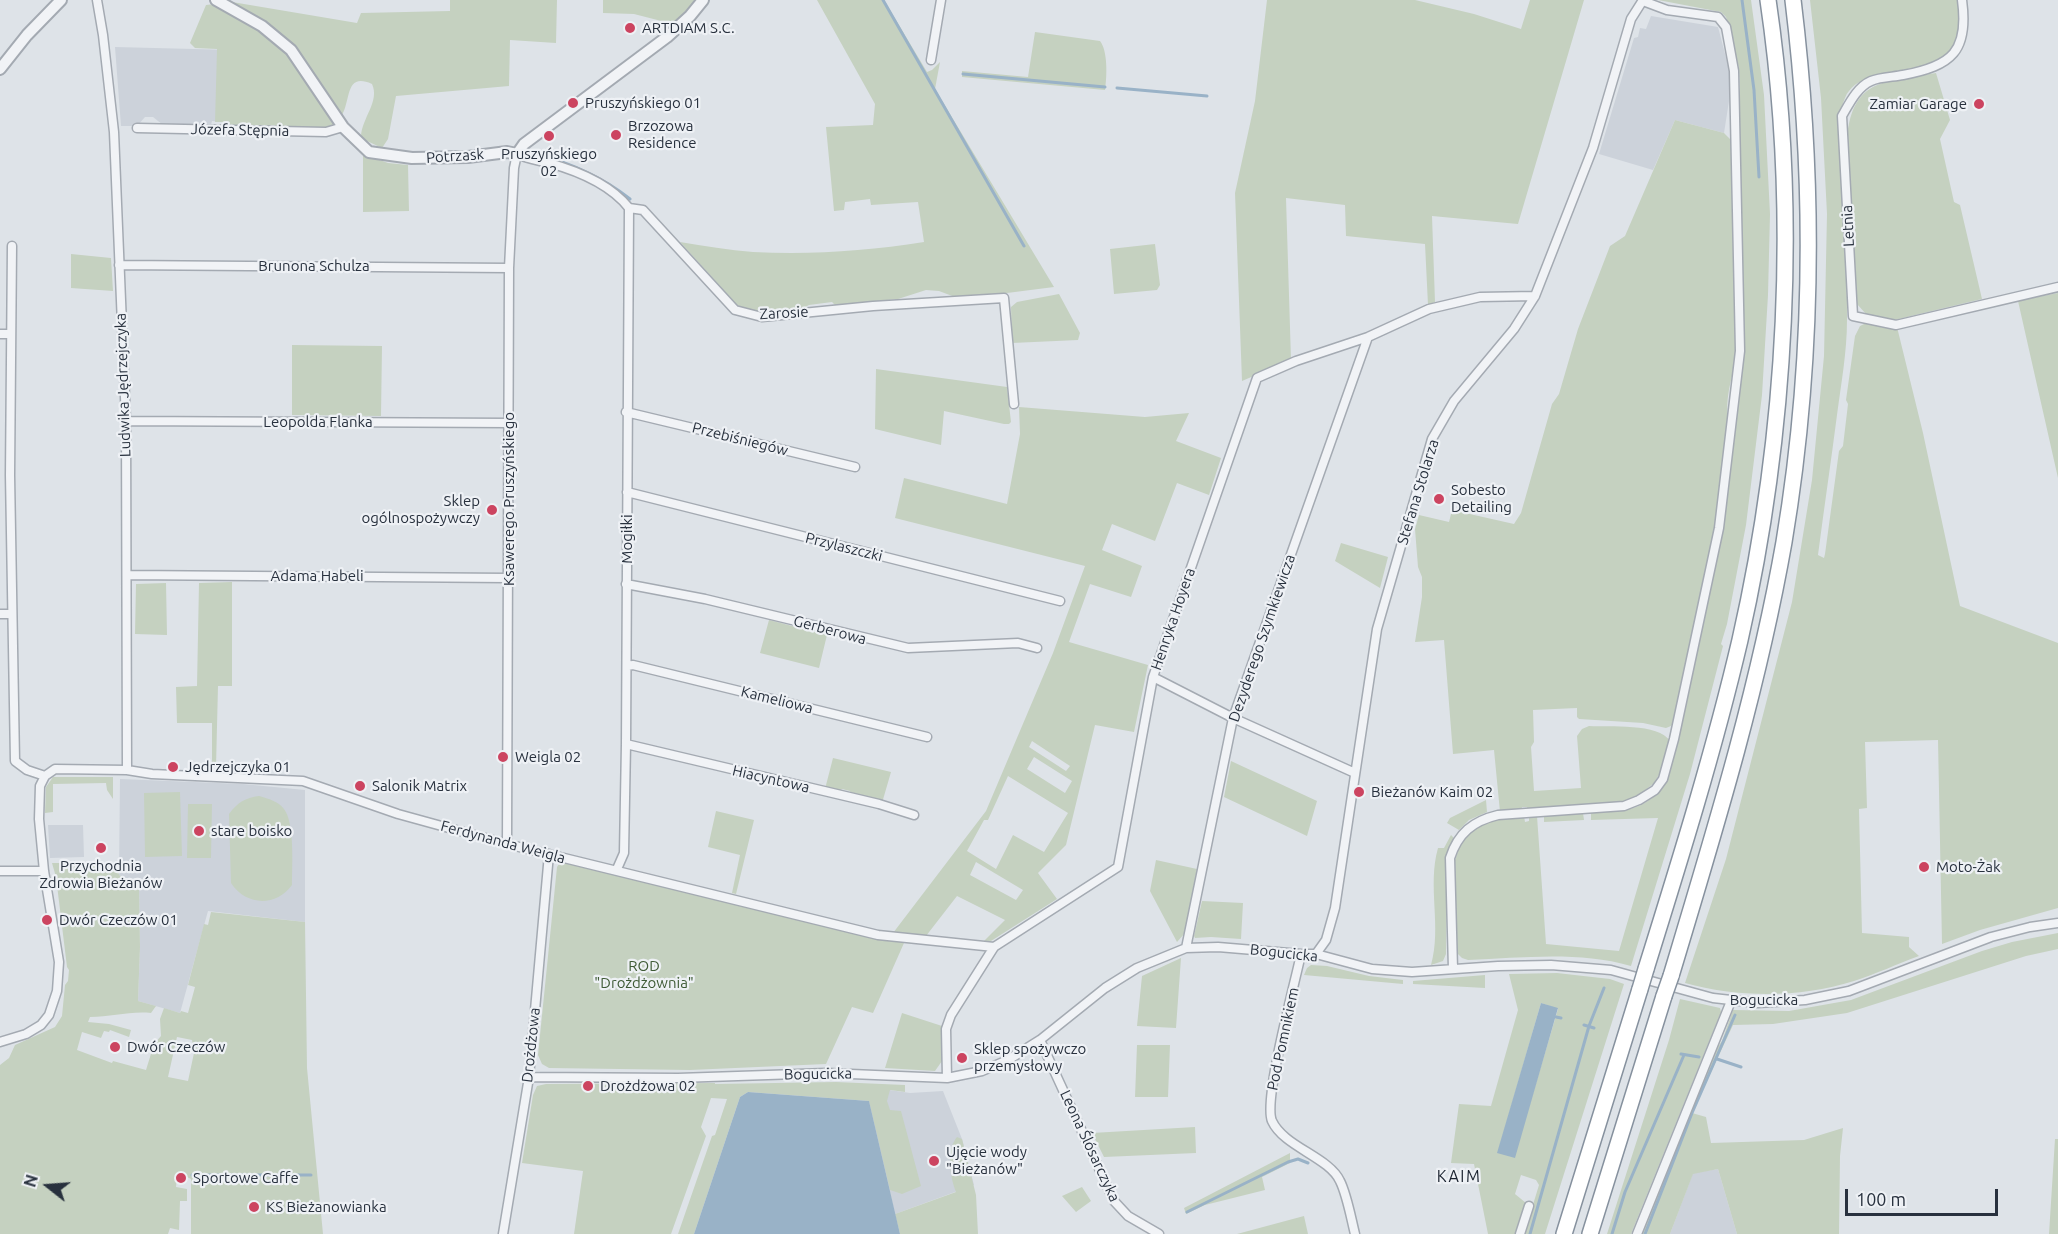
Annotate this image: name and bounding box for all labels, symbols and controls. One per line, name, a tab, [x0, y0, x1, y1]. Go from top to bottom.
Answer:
place label: ARTDIAM S.C.	[642, 19, 735, 37]
marker: ARTDIAM S.C.	[623, 21, 637, 35]
place label: Pruszyńskiego 01	[585, 94, 701, 112]
place label: Zamiar Garage	[1869, 95, 1967, 113]
marker: Pruszyńskiego 01	[566, 96, 580, 110]
marker: Zamiar Garage	[1972, 97, 1986, 111]
place label: Brzozowa Residence	[628, 117, 697, 152]
street label: Józefa Stępnia	[191, 120, 289, 140]
marker: Brzozowa Residence	[609, 128, 623, 142]
marker: Pruszyńskiego 02	[542, 129, 556, 143]
street label: Potrzask	[426, 145, 484, 167]
place label: Pruszyńskiego 02	[501, 145, 597, 180]
street label: Letnia	[1838, 205, 1858, 247]
street label: Brunona Schulza	[258, 257, 370, 275]
street label: Zarosie	[759, 303, 809, 323]
street label: Ludwika Jędrzejczyka	[111, 313, 135, 457]
street label: Ksawerego Pruszyńskiego	[500, 412, 518, 586]
street label: Leopolda Flanka	[263, 413, 373, 431]
street label: Przebiśniegów	[690, 418, 790, 460]
street label: Stefana Stolarza	[1393, 437, 1443, 547]
place label: Sobesto Detailing	[1451, 481, 1512, 516]
place label: Sklep ogólnospożywczy	[361, 492, 480, 527]
marker: Sobesto Detailing	[1432, 492, 1446, 506]
marker: Sklep ogólnospożywczy	[485, 503, 499, 517]
street label: Mogiłki	[618, 514, 636, 564]
street label: Przylaszczki	[804, 529, 884, 565]
street label: Dezyderego Szymkiewicza	[1225, 552, 1299, 724]
street label: Henryka Hoyera	[1147, 565, 1199, 673]
street label: Adama Habeli	[270, 567, 364, 585]
street label: Gerberowa	[792, 612, 868, 648]
street label: Kameliowa	[739, 682, 815, 718]
place label: Weigla 02	[515, 748, 581, 766]
marker: Weigla 02	[496, 750, 510, 764]
place label: Jędrzejczyka 01	[185, 758, 291, 776]
marker: Jędrzejczyka 01	[166, 760, 180, 774]
street label: Hiacyntowa	[731, 761, 811, 797]
place label: Salonik Matrix	[372, 777, 467, 795]
marker: Salonik Matrix	[353, 779, 367, 793]
place label: Bieżanów Kaim 02	[1371, 783, 1493, 801]
marker: Bieżanów Kaim 02	[1352, 785, 1366, 799]
street label: Ferdynanda Weigla	[439, 817, 567, 867]
place label: stare boisko	[211, 822, 292, 840]
marker: stare boisko	[192, 824, 206, 838]
marker: Przychodnia Zdrowia Bieżanów	[94, 841, 108, 855]
place label: Przychodnia Zdrowia Bieżanów	[40, 857, 162, 892]
place label: Moto-Żak	[1936, 858, 2001, 876]
marker: Moto-Żak	[1917, 860, 1931, 874]
place label: Dwór Czeczów 01	[59, 911, 178, 929]
marker: Dwór Czeczów 01	[40, 913, 54, 927]
street label: Bogucicka	[1249, 940, 1319, 966]
park label: ROD "Drożdżownia"	[594, 957, 694, 992]
street label: Pod Pomnikiem	[1263, 986, 1303, 1092]
street label: Bogucicka	[1730, 991, 1798, 1009]
street label: Drożdżowa	[518, 1007, 544, 1083]
place label: Dwór Czeczów	[127, 1038, 226, 1056]
marker: Dwór Czeczów	[108, 1040, 122, 1054]
place label: Sklep spożywczo przemysłowy	[974, 1040, 1086, 1075]
marker: Sklep spożywczo przemysłowy	[955, 1051, 969, 1065]
street label: Bogucicka	[784, 1064, 852, 1084]
place label: Drożdżowa 02	[600, 1077, 696, 1095]
marker: Drożdżowa 02	[581, 1079, 595, 1093]
street label: Leona Ślósarczyka	[1056, 1087, 1124, 1205]
place label: Ujęcie wody "Bieżanów"	[946, 1143, 1027, 1178]
marker: Ujęcie wody "Bieżanów"	[927, 1154, 941, 1168]
north arrow	[18, 1156, 78, 1216]
district label: KAIM	[1437, 1167, 1481, 1187]
place label: Sportowe Caffe	[193, 1169, 299, 1187]
marker: Sportowe Caffe	[174, 1171, 188, 1185]
text: N	[20, 1172, 41, 1189]
scale bar	[1848, 1177, 2001, 1215]
text: 100 m	[1856, 1189, 1906, 1209]
place label: KS Bieżanowianka	[266, 1198, 387, 1216]
marker: KS Bieżanowianka	[247, 1200, 261, 1214]

